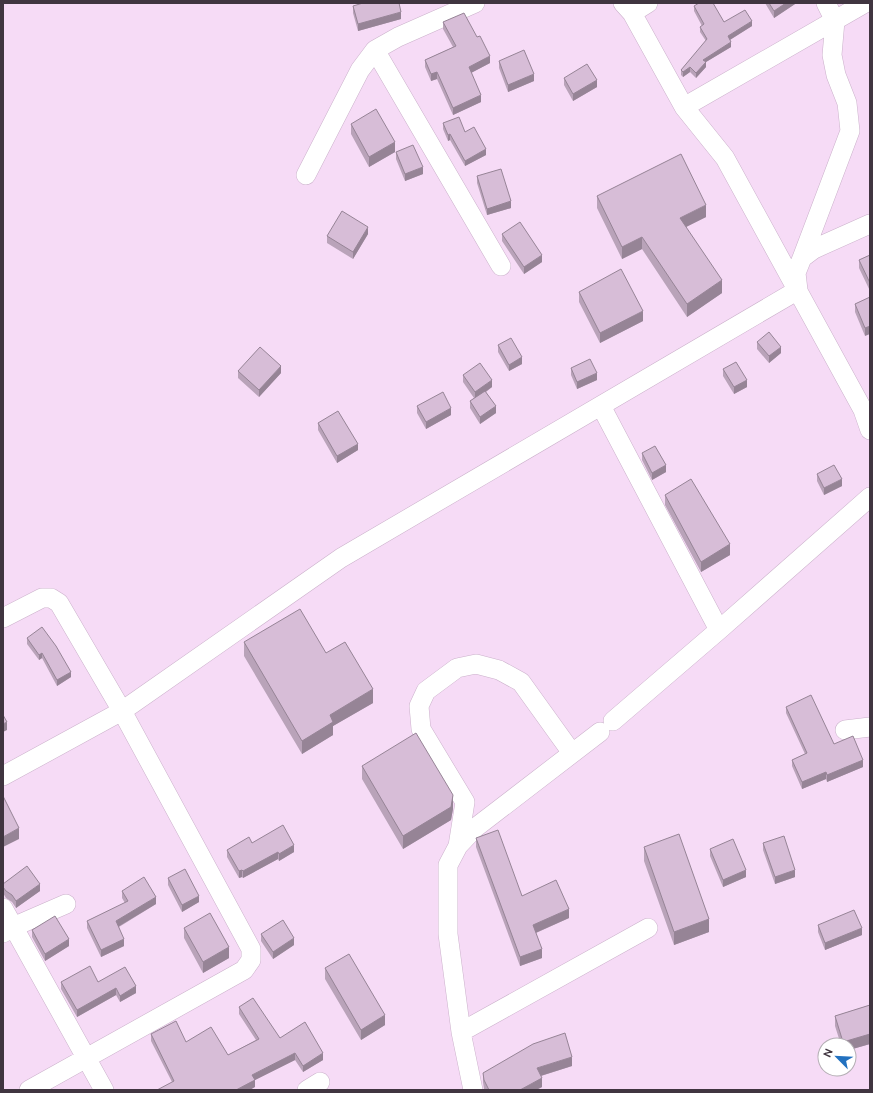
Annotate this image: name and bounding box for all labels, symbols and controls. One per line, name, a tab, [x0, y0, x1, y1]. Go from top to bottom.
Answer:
north arrow	[817, 1037, 857, 1077]
text: N	[821, 1047, 835, 1059]

